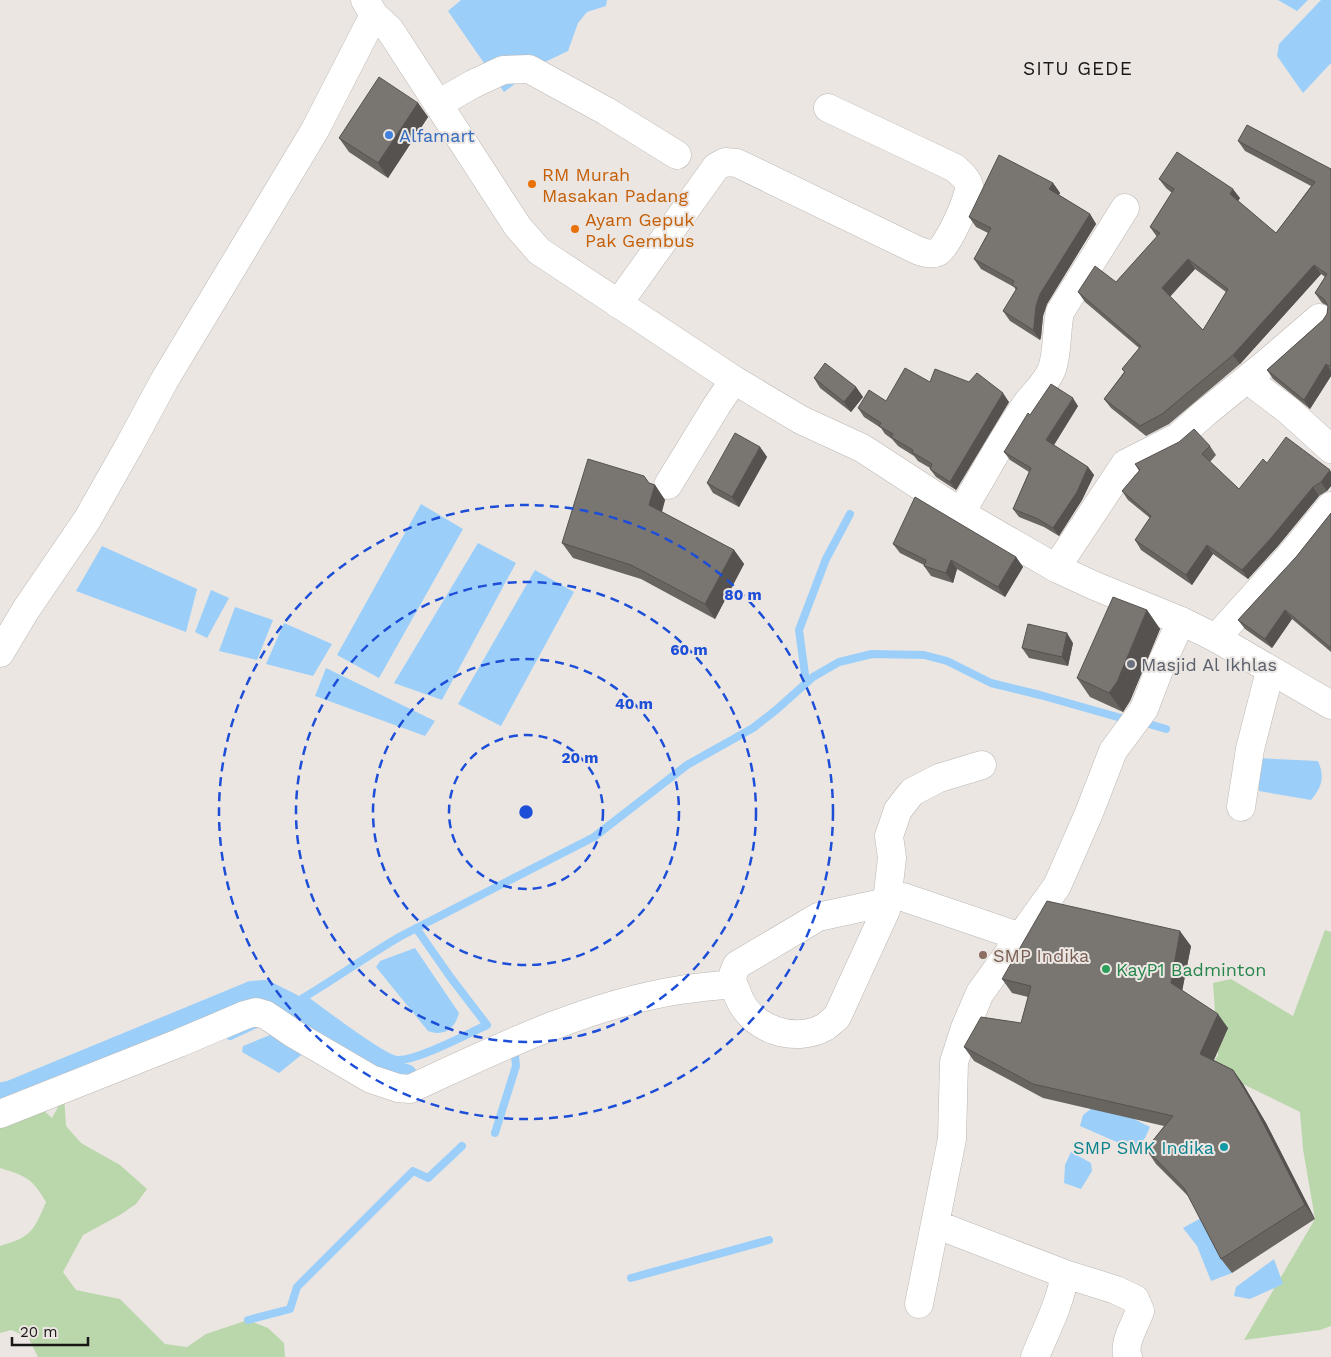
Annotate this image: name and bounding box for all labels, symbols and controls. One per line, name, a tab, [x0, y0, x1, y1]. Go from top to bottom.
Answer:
district label: SITU GEDE	[1023, 57, 1133, 80]
place label: Alfamart	[399, 125, 475, 146]
marker: Alfamart	[383, 129, 395, 141]
place label: RM Murah Masakan Padang	[542, 164, 688, 206]
marker: RM Murah Masakan Padang	[526, 178, 538, 190]
place label: Ayam Gepuk Pak Gembus	[585, 209, 695, 251]
marker: Ayam Gepuk Pak Gembus	[569, 223, 581, 235]
text: 80 m	[724, 586, 762, 604]
text: 60 m	[670, 641, 708, 659]
place label: Masjid Al Ikhlas	[1141, 654, 1277, 675]
marker: Masjid Al Ikhlas	[1125, 658, 1137, 670]
text: 40 m	[615, 695, 653, 713]
text: 20 m	[561, 749, 599, 767]
centre of rings	[517, 803, 535, 821]
place label: SMP Indika	[993, 945, 1089, 966]
marker: SMP Indika	[977, 949, 989, 961]
place label: KayP1 Badminton	[1116, 959, 1266, 980]
marker: KayP1 Badminton	[1100, 963, 1112, 975]
place label: SMP SMK Indika	[1073, 1137, 1214, 1158]
marker: SMP SMK Indika	[1218, 1141, 1230, 1153]
scale bar	[12, 1314, 89, 1346]
text: 20 m	[20, 1323, 58, 1341]

